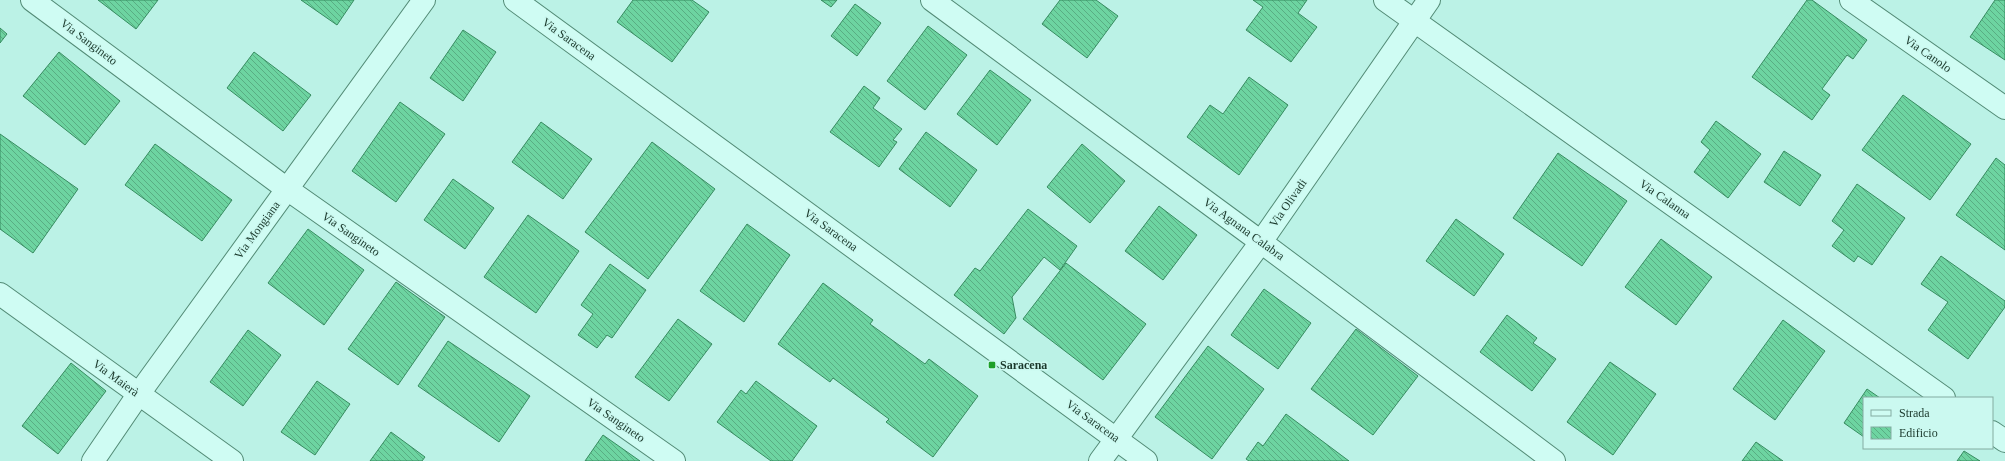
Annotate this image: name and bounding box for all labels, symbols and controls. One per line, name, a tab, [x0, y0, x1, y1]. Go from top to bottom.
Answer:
street label: Via Saracena	[539, 15, 599, 64]
street label: Via Sangineto	[58, 16, 120, 68]
street label: Via Canolo	[1902, 33, 1954, 75]
street label: Via Olivadi	[1266, 176, 1310, 230]
street label: Via Calanna	[1637, 176, 1694, 222]
street label: Via Agnana Calabra	[1201, 195, 1288, 263]
street label: Via Mongiana	[231, 198, 283, 262]
street label: Via Saracena	[801, 206, 861, 255]
street label: Via Sangineto	[319, 209, 383, 259]
street label: Via Maierà	[90, 357, 142, 400]
place label: Saracena	[1000, 358, 1047, 372]
marker: Saracena	[987, 360, 997, 370]
street label: Via Sangineto	[584, 395, 648, 445]
street label: Via Saracena	[1063, 397, 1123, 446]
legend	[1863, 397, 1993, 449]
text: Strada	[1899, 406, 1930, 420]
text: Edificio	[1899, 426, 1938, 440]

